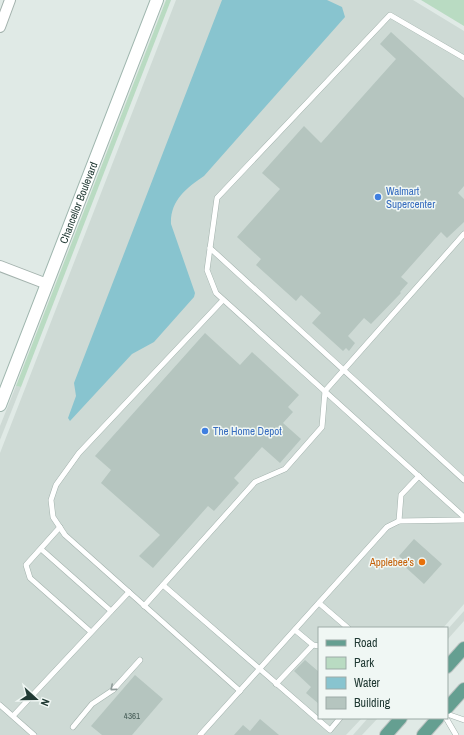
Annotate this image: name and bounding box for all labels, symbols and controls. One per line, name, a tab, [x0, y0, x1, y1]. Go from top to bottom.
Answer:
street label: Chancellor Boulevard	[56, 160, 101, 246]
place label: Walmart Supercenter	[386, 184, 435, 211]
marker: Walmart Supercenter	[373, 192, 383, 202]
place label: The Home Depot	[213, 424, 282, 438]
marker: The Home Depot	[200, 426, 210, 436]
place label: Applebee's	[369, 555, 414, 569]
marker: Applebee's	[417, 557, 427, 567]
legend	[318, 627, 448, 719]
text: Road	[354, 635, 378, 651]
text: Park	[354, 655, 374, 671]
text: Water	[354, 675, 381, 691]
north arrow	[16, 679, 56, 719]
one-way arrow	[111, 684, 118, 691]
text: Building	[354, 695, 391, 711]
text: N	[38, 697, 53, 708]
house number: 4361	[124, 710, 140, 722]

